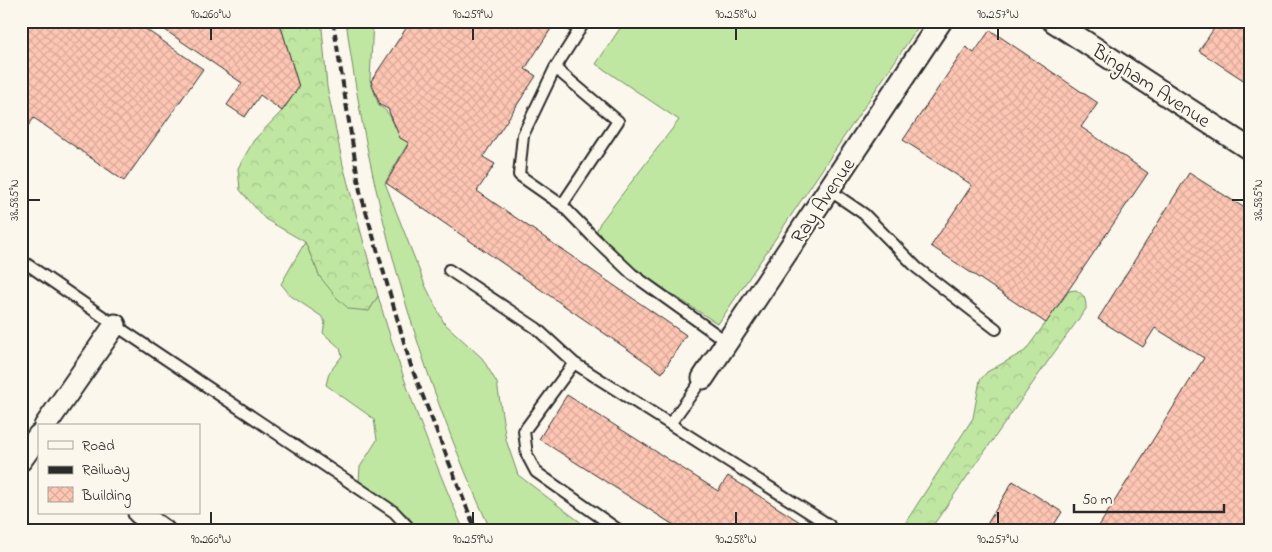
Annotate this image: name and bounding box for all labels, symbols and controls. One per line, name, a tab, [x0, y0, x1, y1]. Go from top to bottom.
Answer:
text: 90.260°W	[191, 6, 231, 24]
text: 90.259°W	[453, 6, 493, 24]
text: 90.258°W	[715, 6, 757, 24]
text: 90.257°W	[977, 6, 1019, 24]
street label: Bingham Avenue	[1084, 37, 1215, 137]
street label: Ray Avenue	[785, 153, 863, 250]
text: 38.585°N	[6, 179, 24, 221]
text: 38.585°N	[1250, 179, 1268, 221]
legend	[38, 424, 200, 514]
text: Road	[82, 435, 115, 457]
text: Railway	[82, 459, 130, 482]
scale bar	[1074, 482, 1224, 514]
text: Building	[81, 485, 131, 508]
text: 50 m	[1082, 489, 1113, 511]
text: 90.260°W	[191, 531, 231, 549]
text: 90.259°W	[453, 531, 493, 549]
text: 90.258°W	[715, 531, 757, 549]
text: 90.257°W	[977, 531, 1019, 549]

